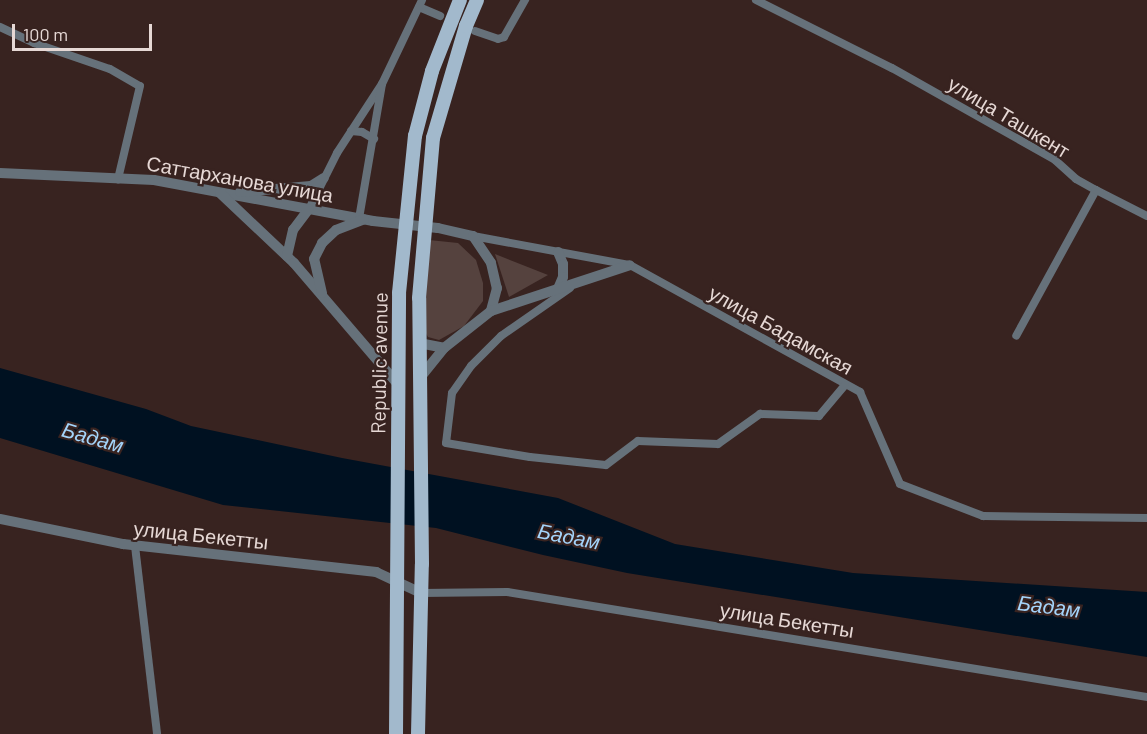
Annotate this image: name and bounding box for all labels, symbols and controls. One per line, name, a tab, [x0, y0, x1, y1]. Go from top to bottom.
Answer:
scale bar	[15, 12, 154, 50]
text: 100 m	[23, 23, 68, 45]
street label: улица Ташкент	[944, 71, 1074, 163]
street label: Саттарханова улица	[145, 151, 335, 207]
street label: улица Бадамская	[705, 280, 857, 380]
street label: Republic avenue	[366, 292, 392, 434]
water label: Бадам	[59, 416, 127, 458]
street label: улица Бекетты	[132, 516, 270, 554]
water label: Бадам	[536, 518, 602, 554]
water label: Бадам	[1016, 590, 1082, 622]
street label: улица Бекетты	[718, 598, 856, 642]

